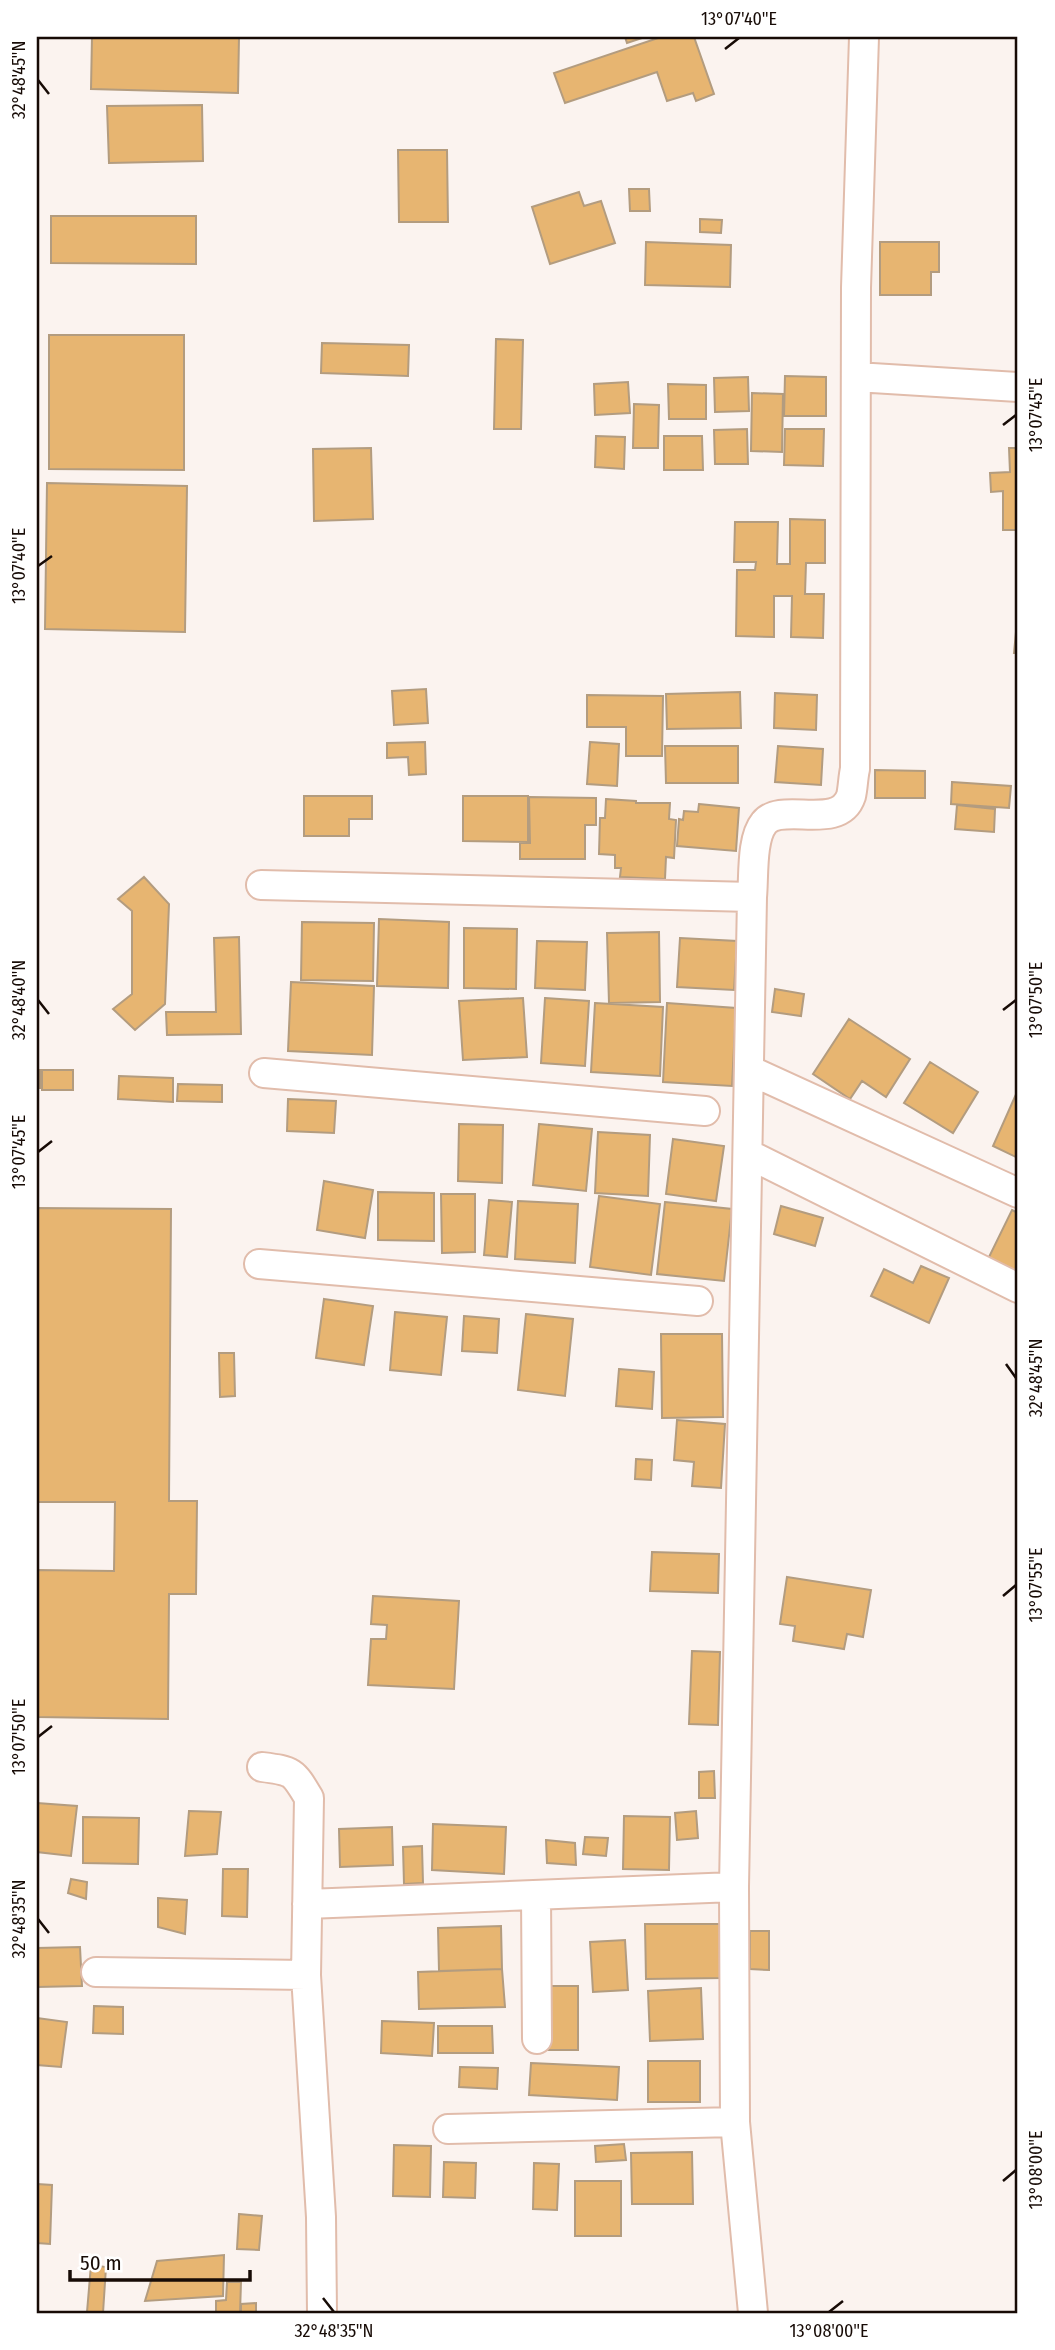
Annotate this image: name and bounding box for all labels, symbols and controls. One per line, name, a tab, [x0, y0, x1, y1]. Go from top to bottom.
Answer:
text: 13°07'40"E	[701, 8, 777, 30]
text: 32°48'45"N	[8, 41, 30, 119]
text: 13°07'45"E	[1025, 378, 1047, 452]
text: 13°07'40"E	[8, 528, 30, 604]
text: 32°48'40"N	[8, 960, 30, 1040]
text: 13°07'50"E	[1025, 962, 1047, 1038]
text: 13°07'45"E	[8, 1115, 30, 1189]
text: 32°48'45"N	[1025, 1339, 1047, 1417]
text: 13°07'55"E	[1025, 1548, 1047, 1622]
text: 13°07'50"E	[8, 1699, 30, 1775]
text: 32°48'35"N	[8, 1879, 30, 1959]
text: 13°08'00"E	[1025, 2131, 1047, 2209]
scale bar	[70, 2238, 250, 2282]
text: 50 m	[80, 2250, 122, 2276]
text: 32°48'35"N	[294, 2320, 374, 2342]
text: 13°08'00"E	[790, 2320, 868, 2342]

